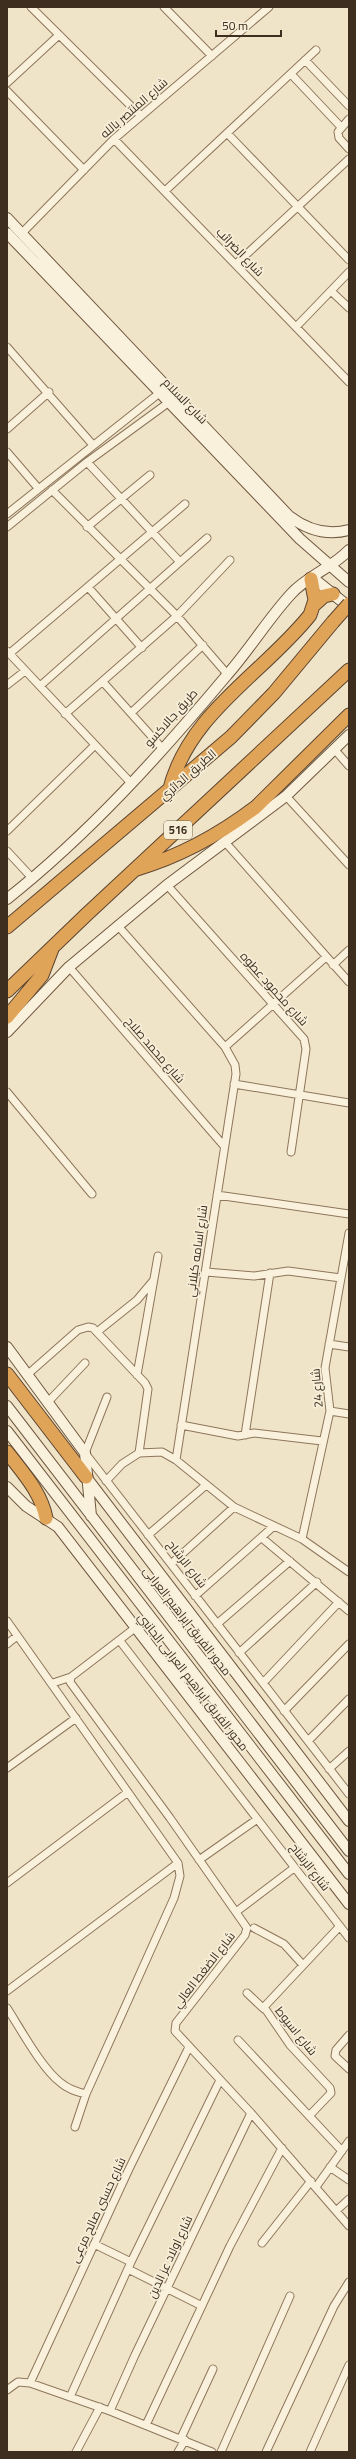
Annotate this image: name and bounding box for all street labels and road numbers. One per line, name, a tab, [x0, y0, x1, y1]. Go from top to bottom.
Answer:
street label: شارع المنتصر بالله	[94, 71, 173, 144]
street label: شارع الضرائب	[211, 221, 270, 282]
street label: شارع السلام	[157, 372, 214, 430]
street label: طريق جالاكسو	[138, 683, 204, 752]
street label: الطريق الدائري	[154, 743, 222, 806]
road number: 516	[164, 821, 192, 839]
street label: شارع محمود عطوه	[234, 946, 315, 1031]
street label: شارع محمد صلاح	[120, 1011, 191, 1089]
street label: شارع اسامه كيلاني	[179, 1203, 214, 1298]
street label: شارع 24	[303, 1367, 330, 1409]
street label: شارع الرشاح	[161, 1534, 214, 1593]
street label: محور الفريق إبراهيم العرابى	[137, 1561, 238, 1681]
street label: محور الفريق إبراهيم العرابى الجانبي	[132, 1607, 255, 1756]
street label: شارع الرشاح	[284, 1837, 337, 1896]
street label: شارع الضغط العالي	[166, 1926, 241, 2013]
street label: شارع اسيوط	[269, 2001, 324, 2061]
street label: شارع حسنى صالح مرعى	[63, 2153, 132, 2267]
street label: شارع اولاد عز الدين	[140, 2211, 199, 2302]

